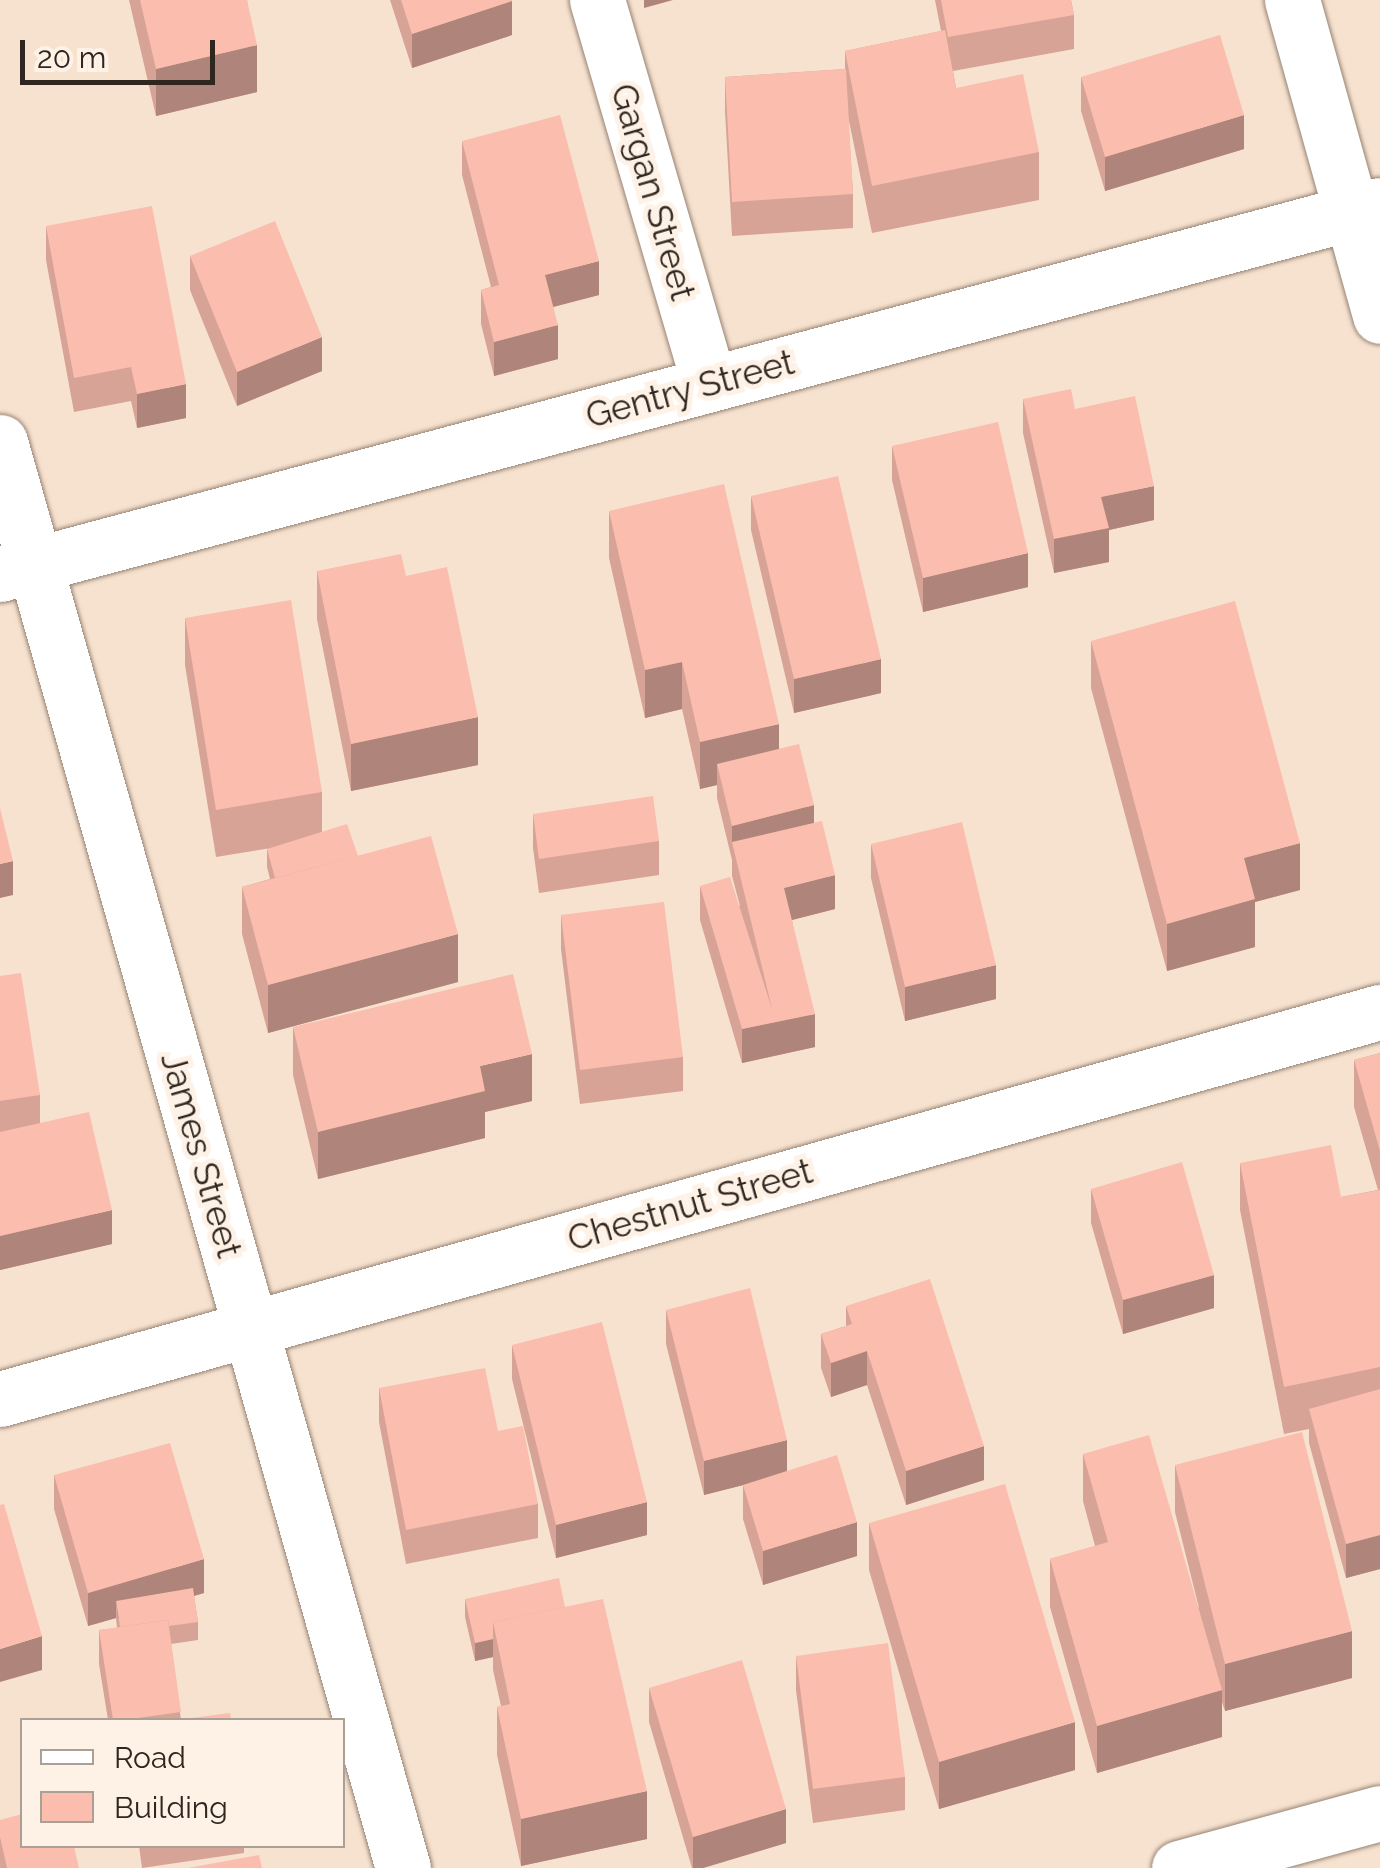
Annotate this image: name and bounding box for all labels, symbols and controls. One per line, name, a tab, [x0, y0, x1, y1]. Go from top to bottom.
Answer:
scale bar	[25, 20, 220, 82]
text: 20 m	[37, 40, 106, 75]
street label: Gargan Street	[602, 79, 704, 305]
street label: Gentry Street	[581, 341, 799, 437]
street label: James Street	[152, 1048, 250, 1262]
street label: Chestnut Street	[563, 1150, 817, 1260]
legend	[20, 1718, 345, 1848]
text: Road	[114, 1740, 186, 1775]
text: Building	[114, 1790, 228, 1825]

